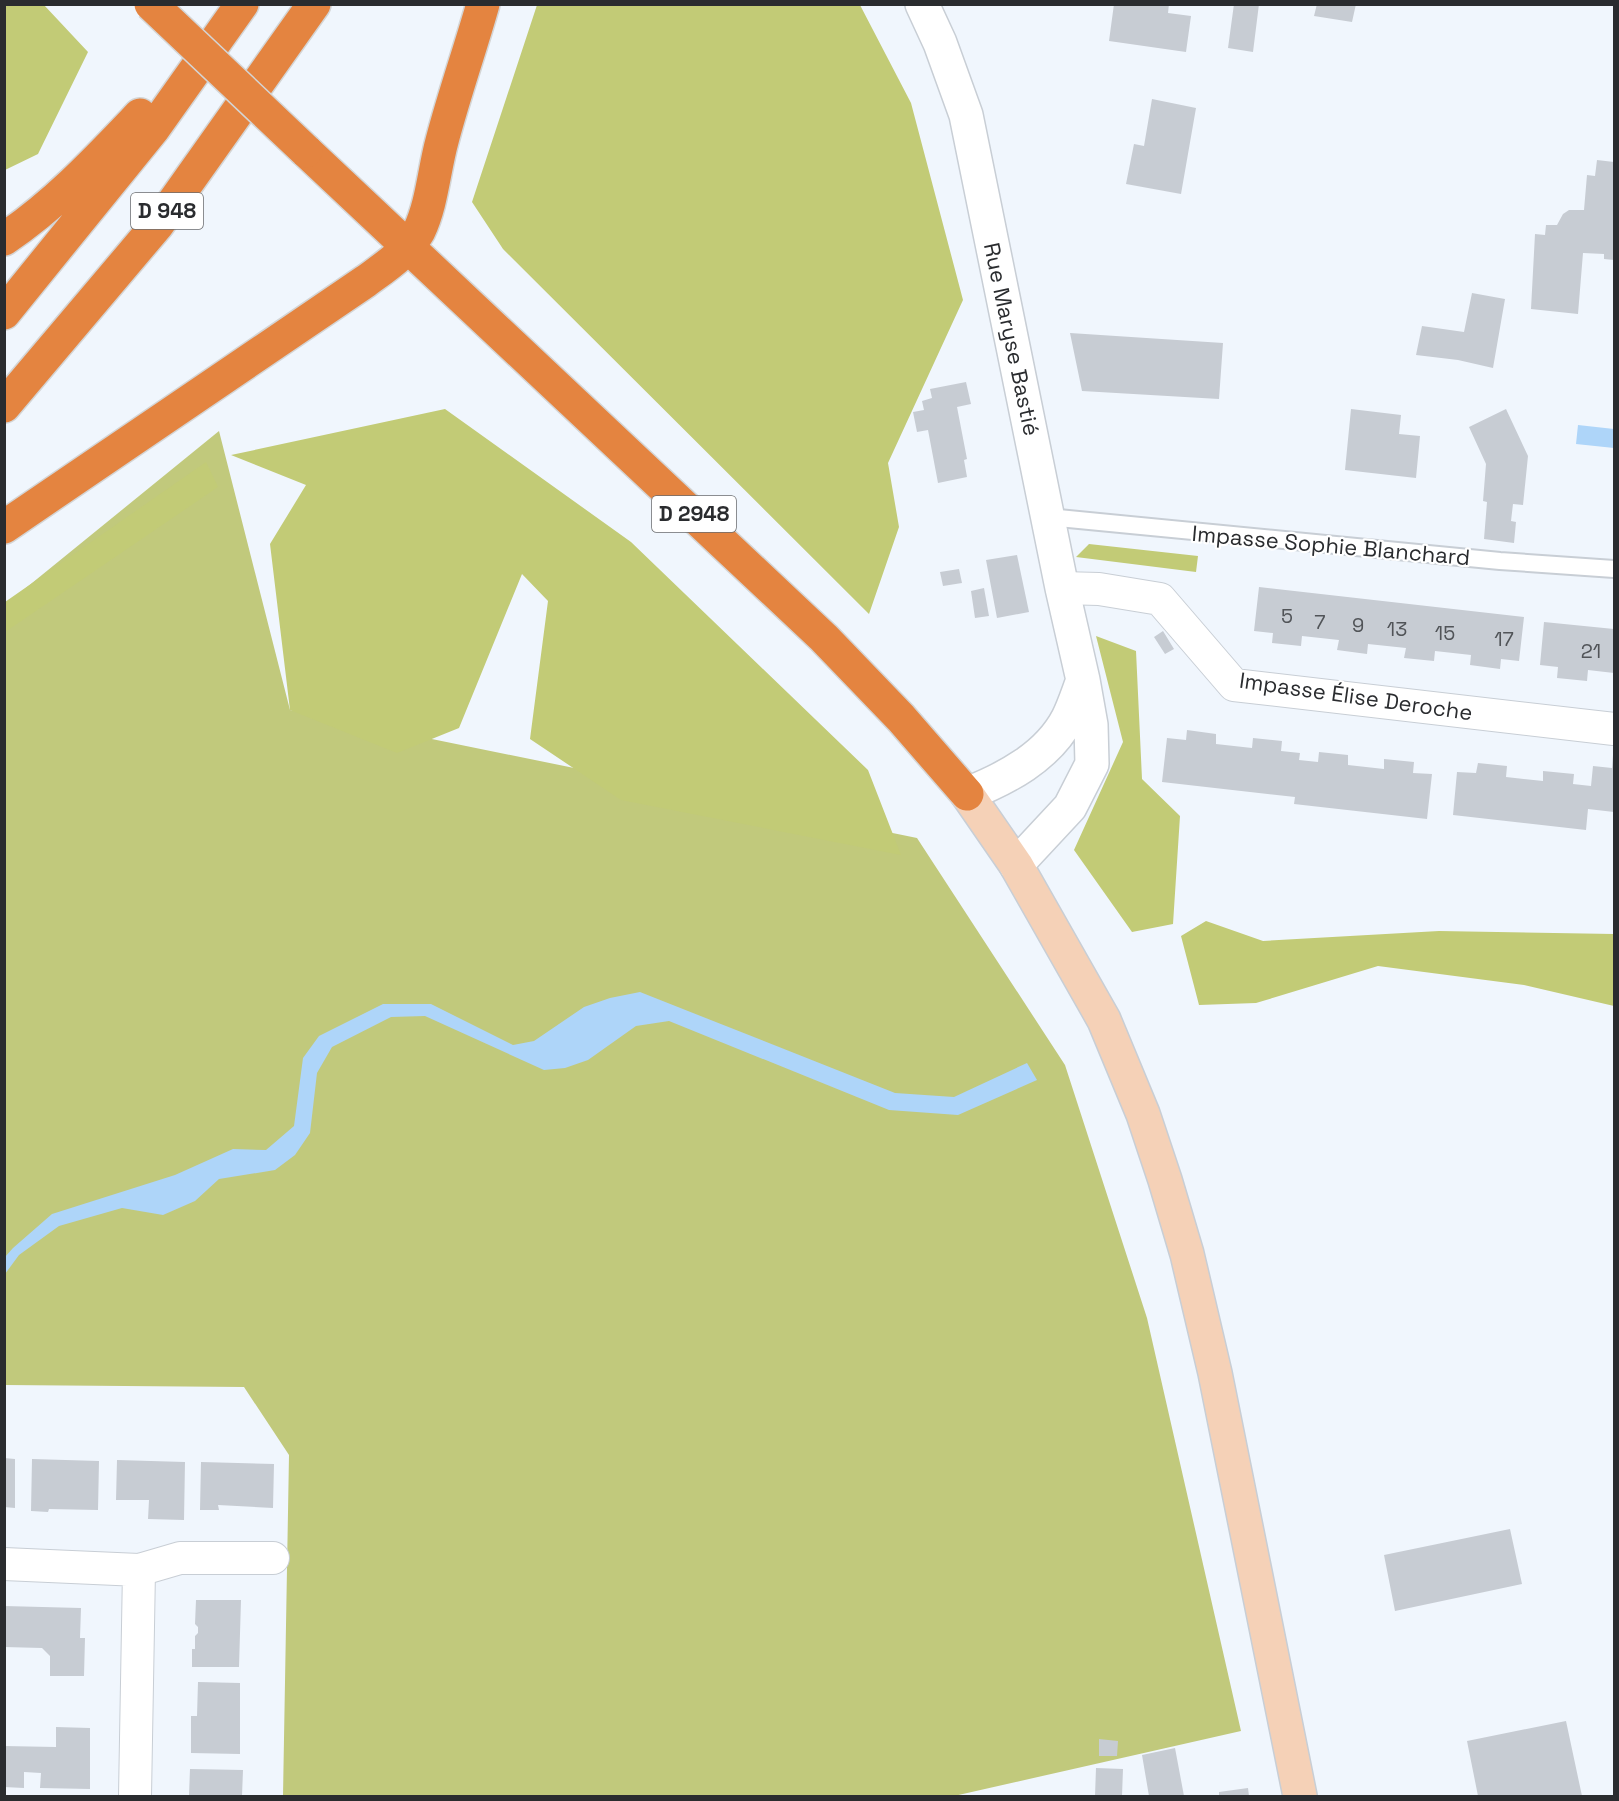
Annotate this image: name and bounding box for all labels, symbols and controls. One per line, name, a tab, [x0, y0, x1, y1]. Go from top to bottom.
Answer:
road number: D 948	[131, 193, 203, 229]
street label: Rue Maryse Bastié	[978, 240, 1046, 438]
road number: D 2948	[652, 496, 736, 532]
street label: Impasse Sophie Blanchard	[1191, 519, 1471, 571]
house number: 5	[1281, 603, 1293, 629]
house number: 7	[1314, 609, 1326, 635]
house number: 9	[1352, 612, 1364, 638]
house number: 13	[1387, 616, 1407, 642]
house number: 15	[1435, 620, 1455, 646]
house number: 17	[1494, 626, 1514, 652]
house number: 21	[1581, 638, 1601, 664]
street label: Impasse Élise Deroche	[1238, 666, 1474, 726]

